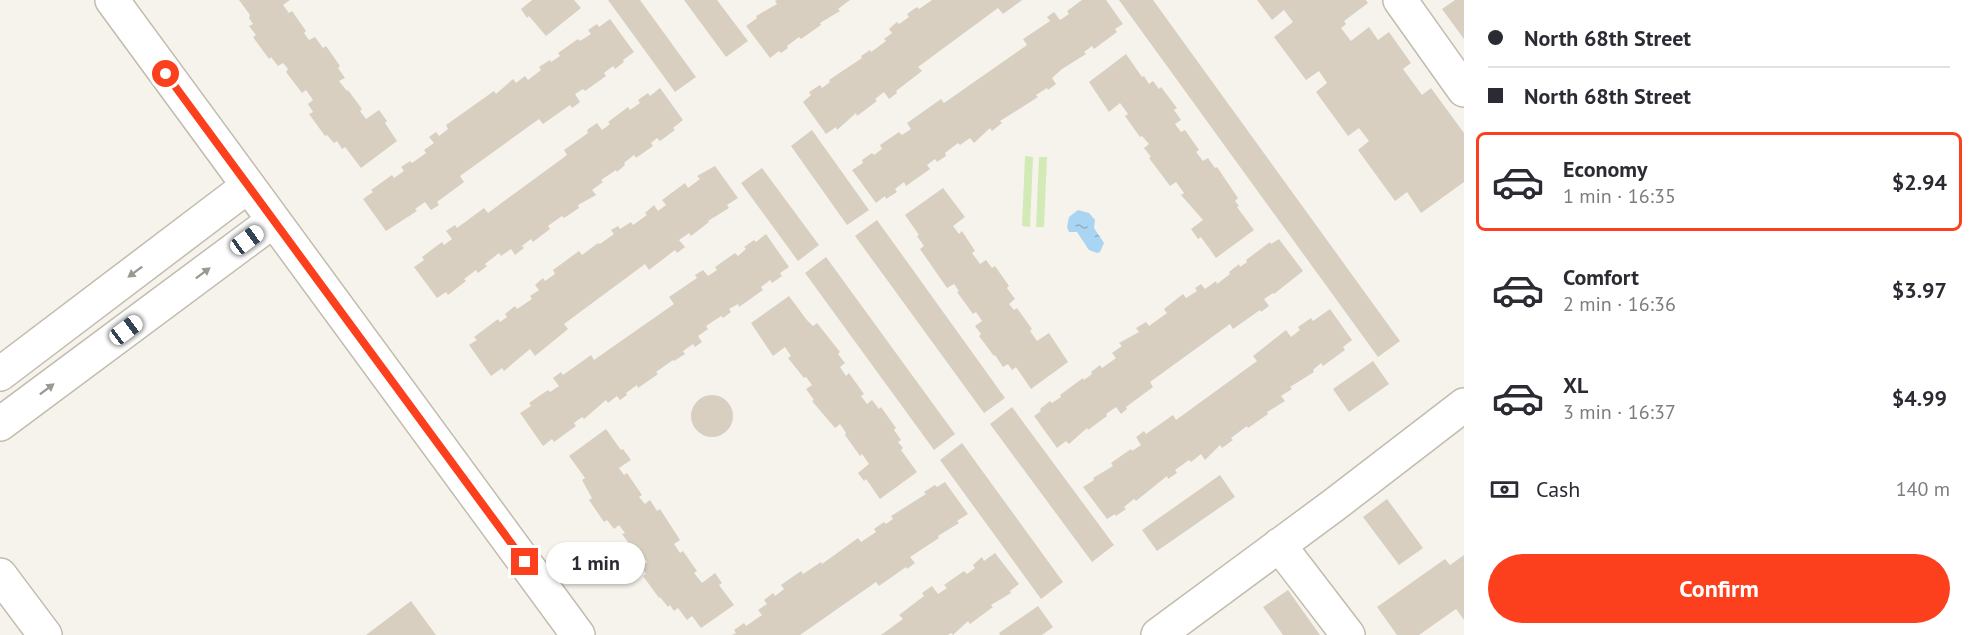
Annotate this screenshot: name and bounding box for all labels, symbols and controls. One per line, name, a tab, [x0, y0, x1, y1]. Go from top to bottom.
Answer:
text: North 68th Street	[1524, 24, 1691, 52]
route start	[152, 60, 179, 87]
text: North 68th Street	[1524, 82, 1691, 110]
icon: car	[1491, 155, 1545, 209]
text: Economy	[1563, 155, 1647, 183]
text: $2.94	[1892, 168, 1947, 196]
text: 1 min · 16:35	[1563, 183, 1676, 209]
car	[227, 222, 267, 258]
icon: car	[1491, 263, 1545, 317]
text: Comfort	[1563, 263, 1639, 291]
one-way arrow	[127, 266, 143, 278]
one-way arrow	[195, 267, 211, 279]
text: $3.97	[1892, 276, 1947, 304]
text: 2 min · 16:36	[1563, 291, 1676, 317]
car	[106, 312, 146, 348]
icon: car	[1491, 371, 1545, 425]
text: XL	[1563, 371, 1588, 399]
one-way arrow	[39, 384, 54, 396]
text: $4.99	[1892, 384, 1947, 412]
text: 3 min · 16:37	[1563, 399, 1676, 425]
icon: cash	[1488, 473, 1521, 506]
text: Cash	[1536, 475, 1580, 503]
text: 140 m	[1896, 476, 1950, 502]
callout: 1 min	[546, 541, 645, 583]
route end	[511, 548, 538, 575]
text: 1 min	[571, 550, 620, 576]
button: Confirm	[1488, 554, 1950, 623]

